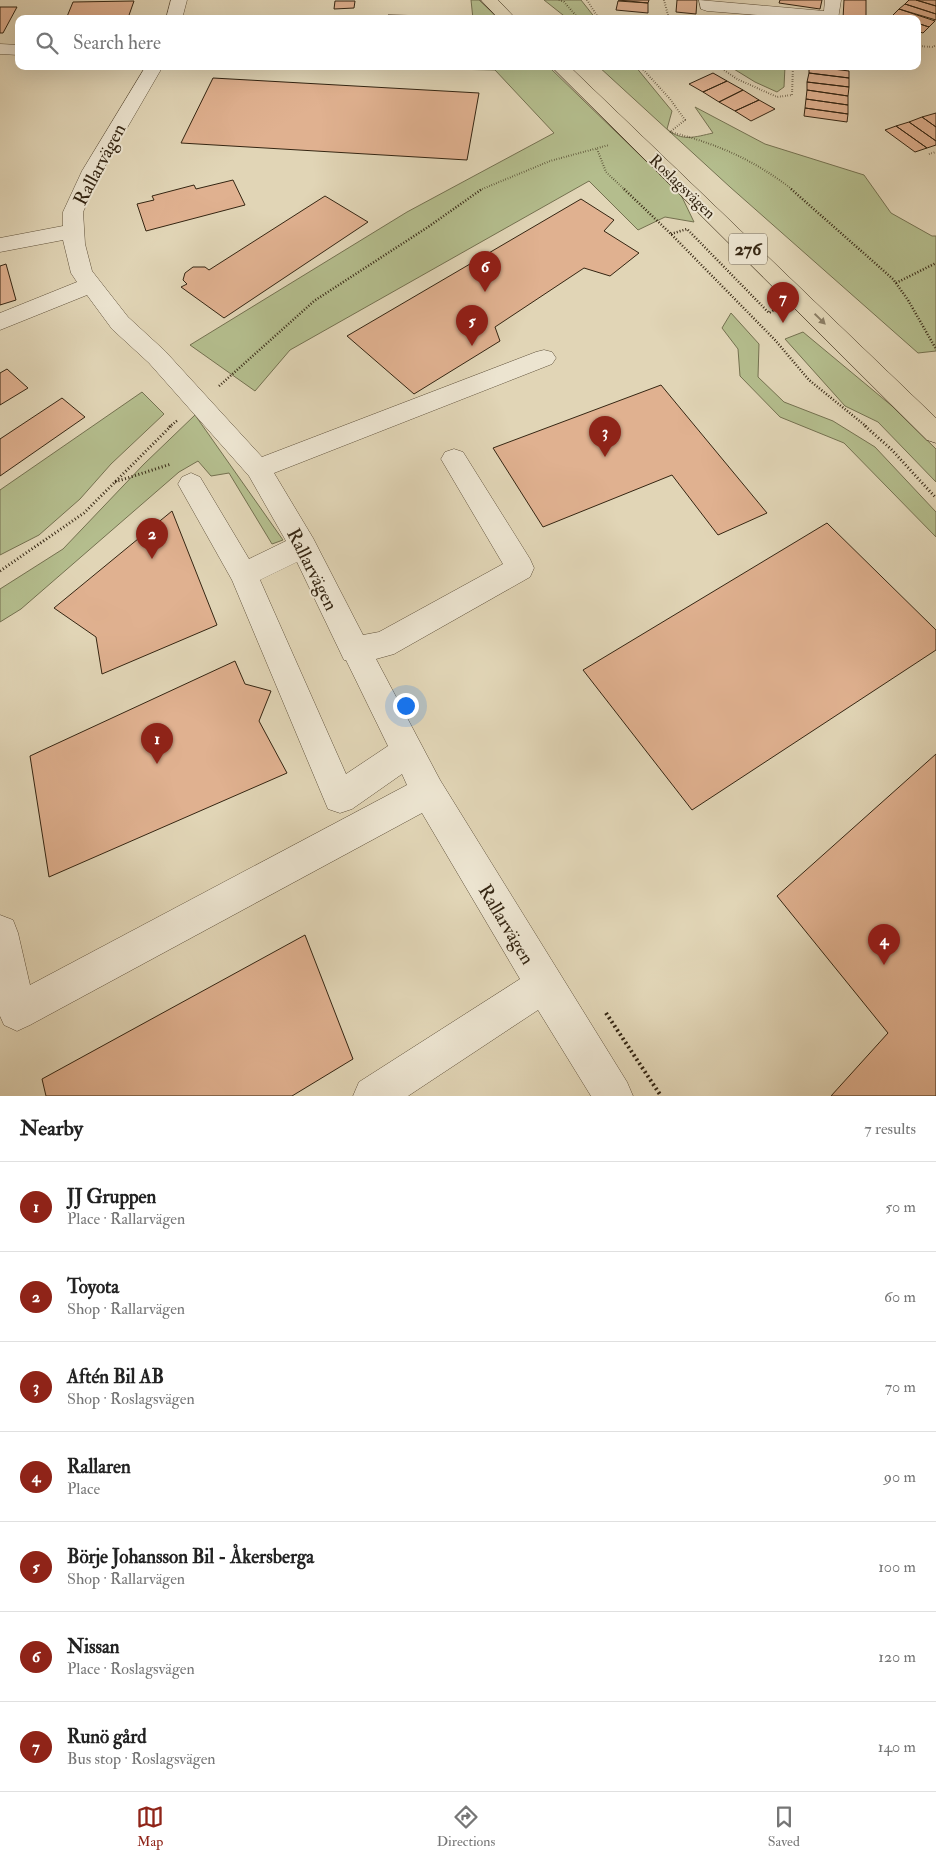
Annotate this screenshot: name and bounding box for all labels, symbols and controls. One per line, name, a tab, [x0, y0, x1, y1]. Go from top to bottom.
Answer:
search box	[15, 15, 921, 70]
icon: search	[33, 29, 61, 57]
text: Search here	[73, 31, 161, 55]
street label: Rallarvägen	[68, 119, 132, 210]
street label: Roslagsvägen	[645, 150, 720, 223]
road number: 276	[729, 233, 767, 264]
pin: 6	[469, 251, 501, 292]
pin: 7	[767, 282, 799, 323]
pin: 5	[456, 305, 488, 346]
one-way arrow	[814, 313, 826, 325]
pin: 3	[589, 416, 621, 457]
pin: 2	[136, 518, 168, 559]
street label: Rallarvägen	[281, 524, 343, 615]
your location	[393, 693, 419, 719]
pin: 1	[141, 723, 173, 764]
street label: Rallarvägen	[473, 880, 540, 969]
pin: 4	[868, 924, 900, 965]
text: Nearby	[20, 1115, 83, 1142]
text: 7 results	[864, 1119, 916, 1139]
text: JJ Gruppen	[67, 1185, 156, 1209]
text: 1	[33, 1197, 39, 1217]
text: 50 m	[885, 1197, 916, 1217]
text: Place · Rallarvägen	[67, 1209, 185, 1229]
text: Toyota	[67, 1275, 119, 1299]
text: 2	[32, 1287, 40, 1307]
text: 60 m	[884, 1287, 916, 1307]
text: Shop · Rallarvägen	[67, 1299, 185, 1319]
text: Aftén Bil AB	[67, 1365, 164, 1389]
text: 3	[33, 1377, 39, 1397]
text: 70 m	[885, 1377, 916, 1397]
text: Shop · Roslagsvägen	[67, 1389, 195, 1409]
text: Rallaren	[67, 1455, 131, 1479]
text: 4	[32, 1467, 40, 1487]
text: 90 m	[884, 1467, 916, 1487]
text: Place	[67, 1479, 100, 1499]
text: Börje Johansson Bil - Åkersberga	[67, 1545, 314, 1569]
text: 5	[32, 1557, 40, 1577]
text: 100 m	[878, 1557, 916, 1577]
text: Shop · Rallarvägen	[67, 1569, 185, 1589]
text: Nissan	[67, 1635, 120, 1659]
text: 6	[32, 1647, 40, 1667]
text: 120 m	[878, 1647, 916, 1667]
text: Place · Roslagsvägen	[67, 1659, 195, 1679]
text: Runö gård	[67, 1725, 147, 1749]
text: 7	[32, 1737, 40, 1757]
text: 140 m	[878, 1737, 916, 1757]
text: Bus stop · Roslagsvägen	[67, 1749, 216, 1769]
tab: Map	[136, 1803, 164, 1850]
tab: Directions	[437, 1803, 495, 1850]
tab: Saved	[768, 1803, 800, 1850]

